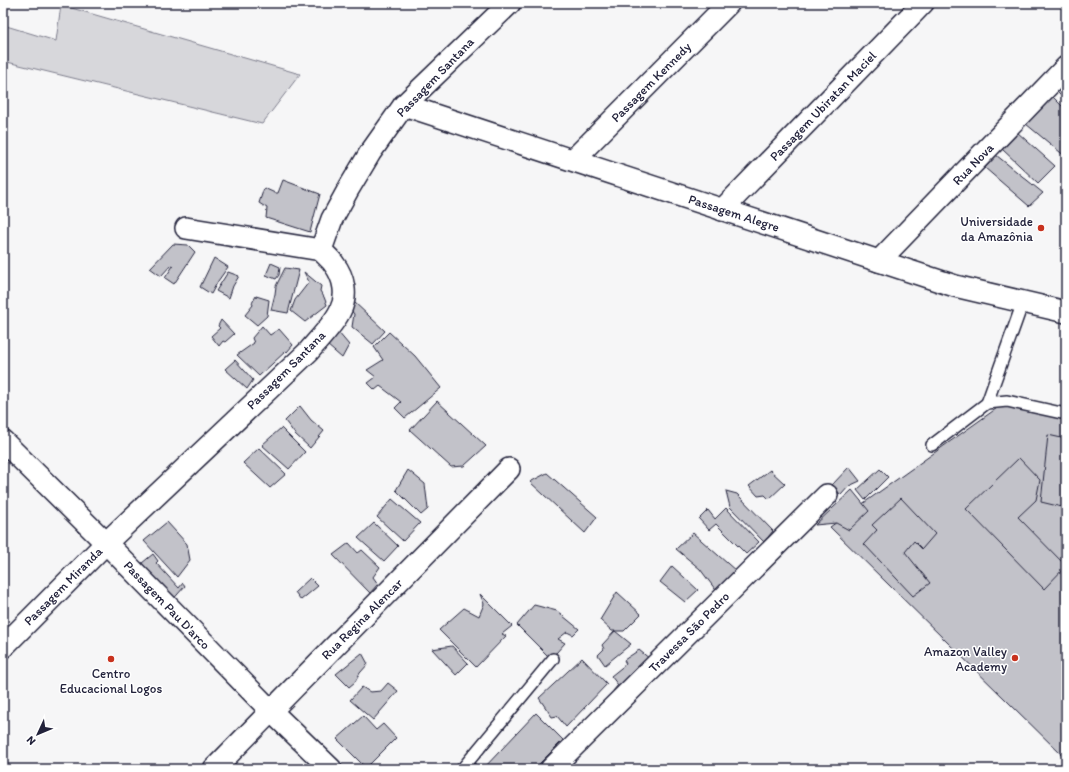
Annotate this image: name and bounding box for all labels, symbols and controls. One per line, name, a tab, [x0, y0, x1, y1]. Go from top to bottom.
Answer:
street label: Passagem Santana	[393, 34, 477, 120]
street label: Passagem Kennedy	[608, 39, 694, 125]
street label: Passagem Ubiratan Maciel	[767, 48, 880, 164]
street label: Rua Nova	[949, 140, 997, 188]
street label: Passagem Alegre	[687, 191, 781, 235]
place label: Universidade da Amazônia	[960, 214, 1033, 244]
marker: Universidade da Amazônia	[1036, 223, 1046, 233]
street label: Passagem Santana	[244, 327, 329, 412]
street label: Passagem Miranda	[21, 544, 105, 628]
street label: Passagem Pau D'arco	[121, 558, 213, 653]
street label: Rua Regina Alencar	[318, 575, 406, 663]
street label: Travessa São Pedro	[646, 588, 733, 675]
place label: Amazon Valley Academy	[924, 644, 1007, 674]
marker: Amazon Valley Academy	[1010, 653, 1020, 663]
marker: Centro Educacional Logos	[106, 654, 116, 664]
place label: Centro Educacional Logos	[60, 666, 162, 696]
north arrow	[18, 714, 58, 754]
text: N	[24, 733, 38, 748]

